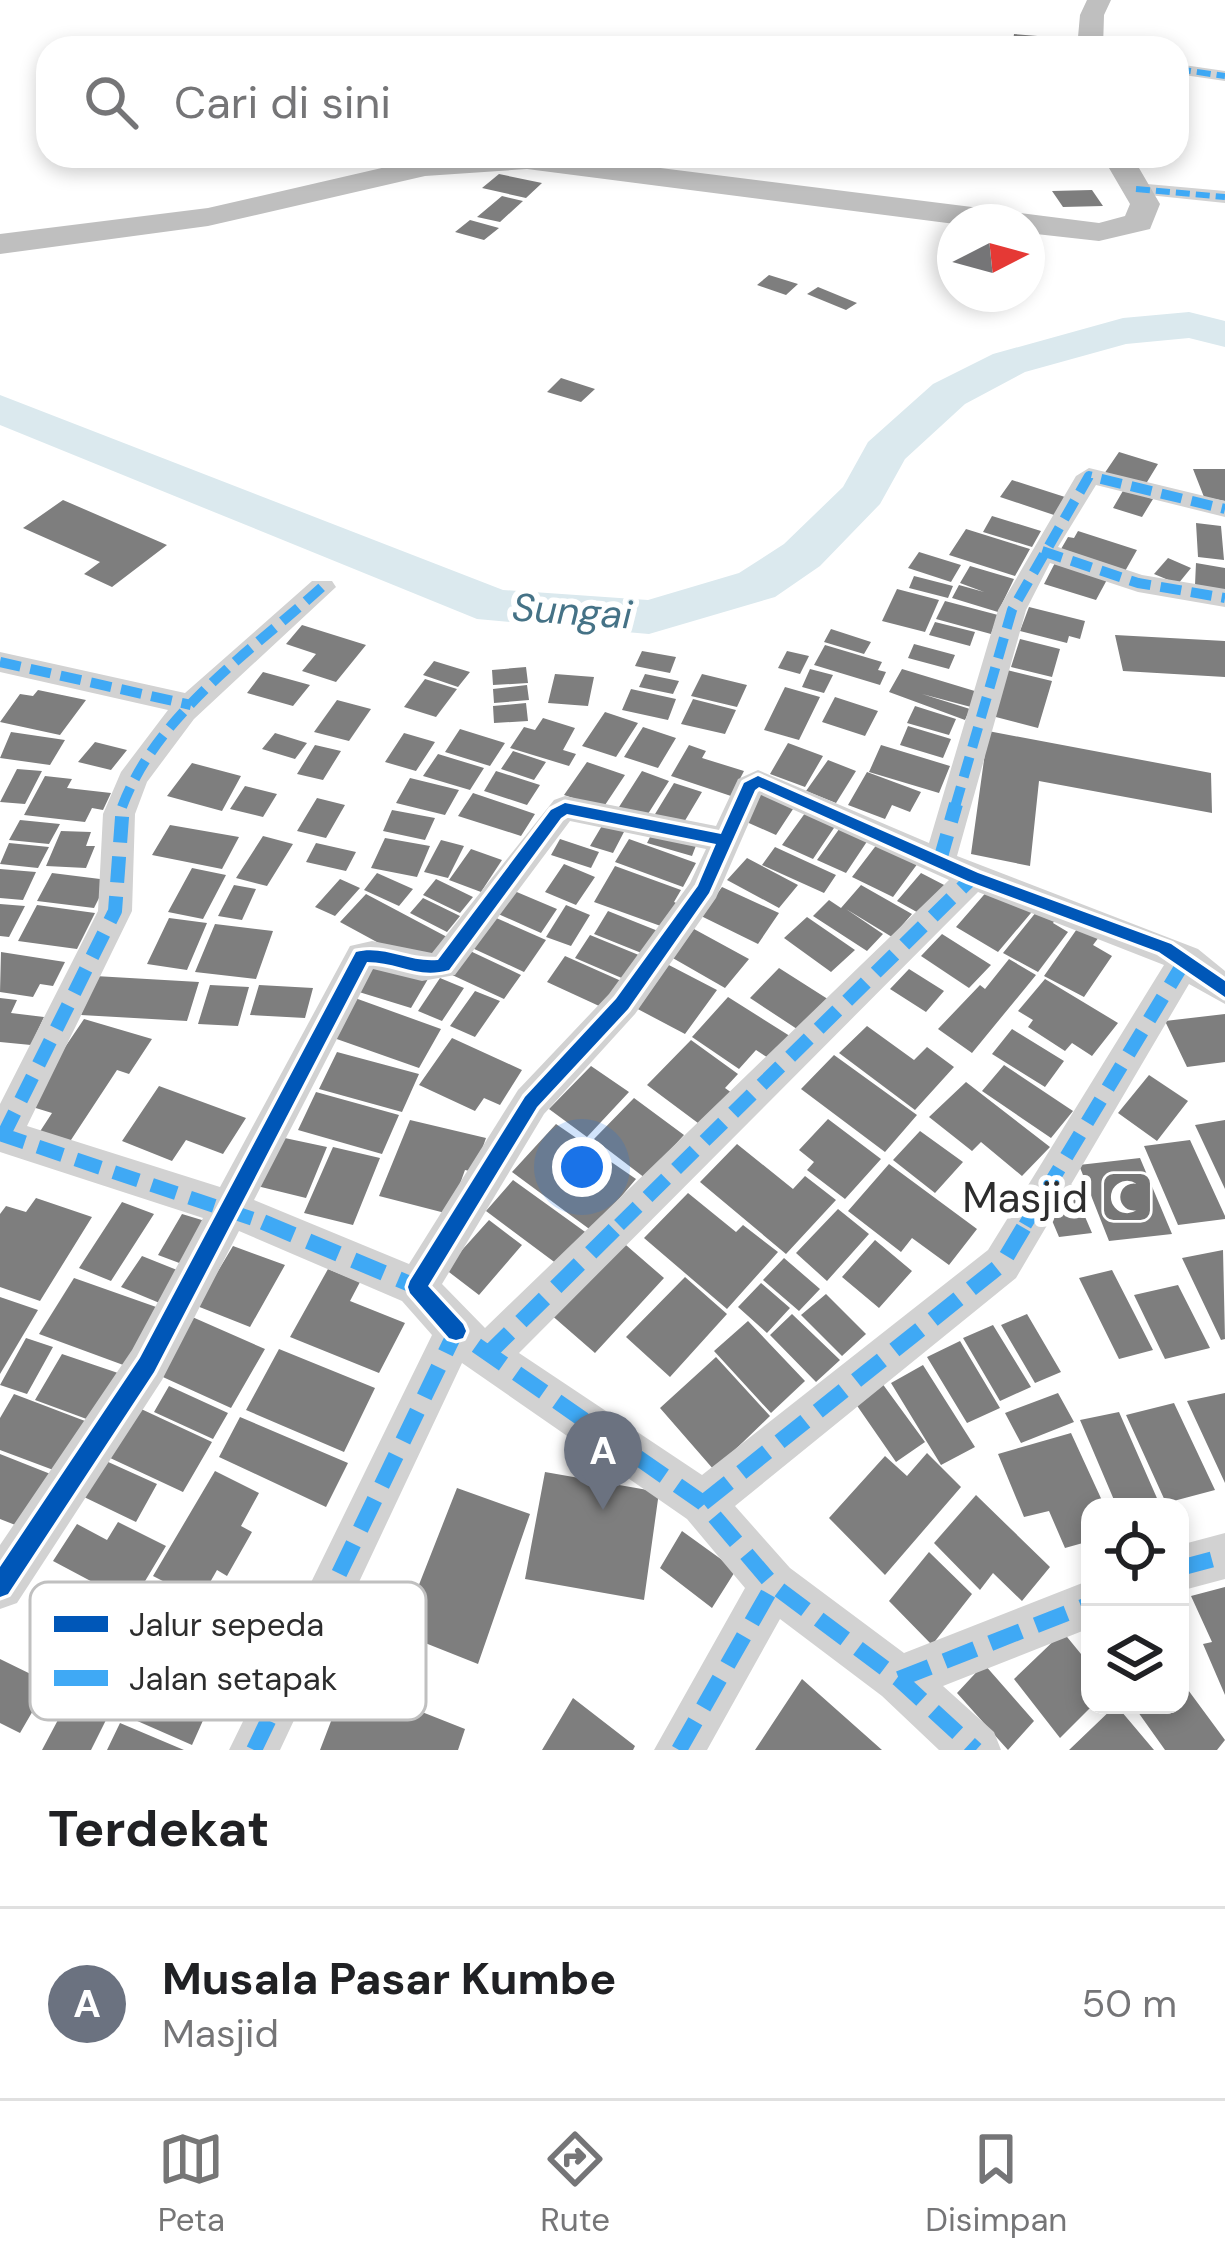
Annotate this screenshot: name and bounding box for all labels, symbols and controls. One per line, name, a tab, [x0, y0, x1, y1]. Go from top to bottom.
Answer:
search box	[36, 36, 1189, 168]
icon: search	[78, 69, 144, 135]
text: Cari di sini	[174, 73, 391, 132]
north arrow	[937, 204, 1045, 312]
water label: Sungai	[510, 581, 634, 641]
your location	[552, 1137, 612, 1197]
mosque icon: Masjid	[1099, 1169, 1155, 1225]
place label: Masjid	[962, 1170, 1088, 1225]
pin: A	[564, 1411, 642, 1510]
map controls	[1081, 1498, 1189, 1714]
button: locate	[1081, 1498, 1189, 1606]
legend	[30, 1582, 426, 1720]
text: Jalur sepeda	[129, 1603, 324, 1646]
button: layers	[1081, 1606, 1189, 1714]
text: Jalan setapak	[129, 1657, 338, 1700]
text: Terdekat	[48, 1795, 269, 1862]
text: Musala Pasar Kumbe	[162, 1949, 616, 2008]
text: A	[73, 1978, 101, 2029]
text: 50 m	[1081, 1978, 1177, 2029]
text: Masjid	[162, 2008, 279, 2059]
tab: Peta	[158, 2126, 225, 2241]
tab: Rute	[540, 2126, 610, 2241]
tab: Disimpan	[925, 2126, 1067, 2241]

